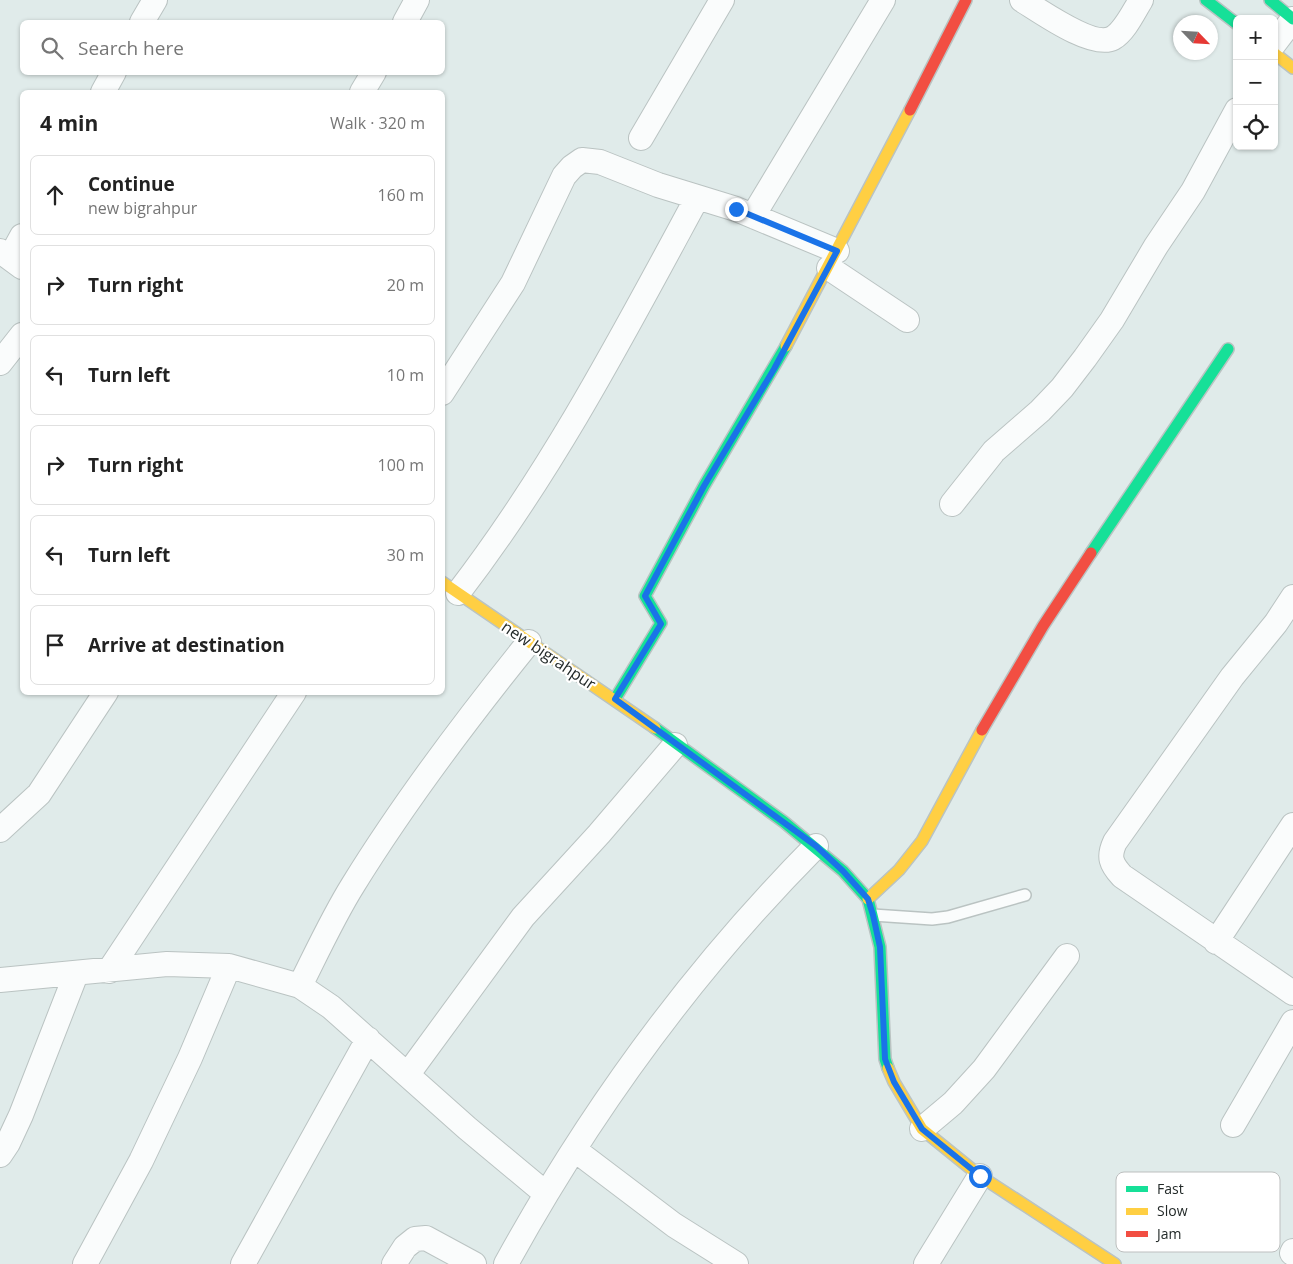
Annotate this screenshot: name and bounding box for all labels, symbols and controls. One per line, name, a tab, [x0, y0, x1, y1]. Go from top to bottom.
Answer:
north arrow	[1173, 15, 1218, 60]
map controls	[1233, 15, 1278, 150]
button: +	[1233, 15, 1278, 60]
search box	[20, 20, 445, 75]
icon: search	[38, 34, 66, 62]
text: Search here	[78, 35, 184, 61]
button: −	[1233, 60, 1278, 105]
button: locate	[1233, 105, 1278, 150]
text: 4 min	[40, 109, 98, 137]
text: Walk · 320 m	[330, 112, 425, 134]
text: Continue	[88, 171, 175, 197]
icon: ahead	[41, 181, 69, 209]
text: 160 m	[378, 184, 424, 206]
text: new bigrahpur	[88, 197, 197, 219]
route end	[725, 198, 748, 221]
icon: right	[41, 271, 69, 299]
text: Turn right	[88, 272, 183, 298]
text: 20 m	[387, 274, 424, 296]
icon: left	[41, 361, 69, 389]
text: Turn left	[88, 362, 170, 388]
text: 10 m	[387, 364, 424, 386]
icon: right	[41, 451, 69, 479]
text: Turn right	[88, 452, 183, 478]
text: 100 m	[378, 454, 424, 476]
icon: left	[41, 541, 69, 569]
text: Turn left	[88, 542, 170, 568]
text: 30 m	[387, 544, 424, 566]
street label: new bigrahpur	[498, 615, 601, 695]
icon: arrive	[41, 631, 69, 659]
text: Arrive at destination	[88, 632, 285, 658]
route start	[969, 1165, 992, 1188]
legend	[1116, 1172, 1280, 1252]
text: Fast	[1157, 1179, 1184, 1198]
text: Slow	[1157, 1201, 1188, 1220]
text: Jam	[1155, 1224, 1182, 1243]

